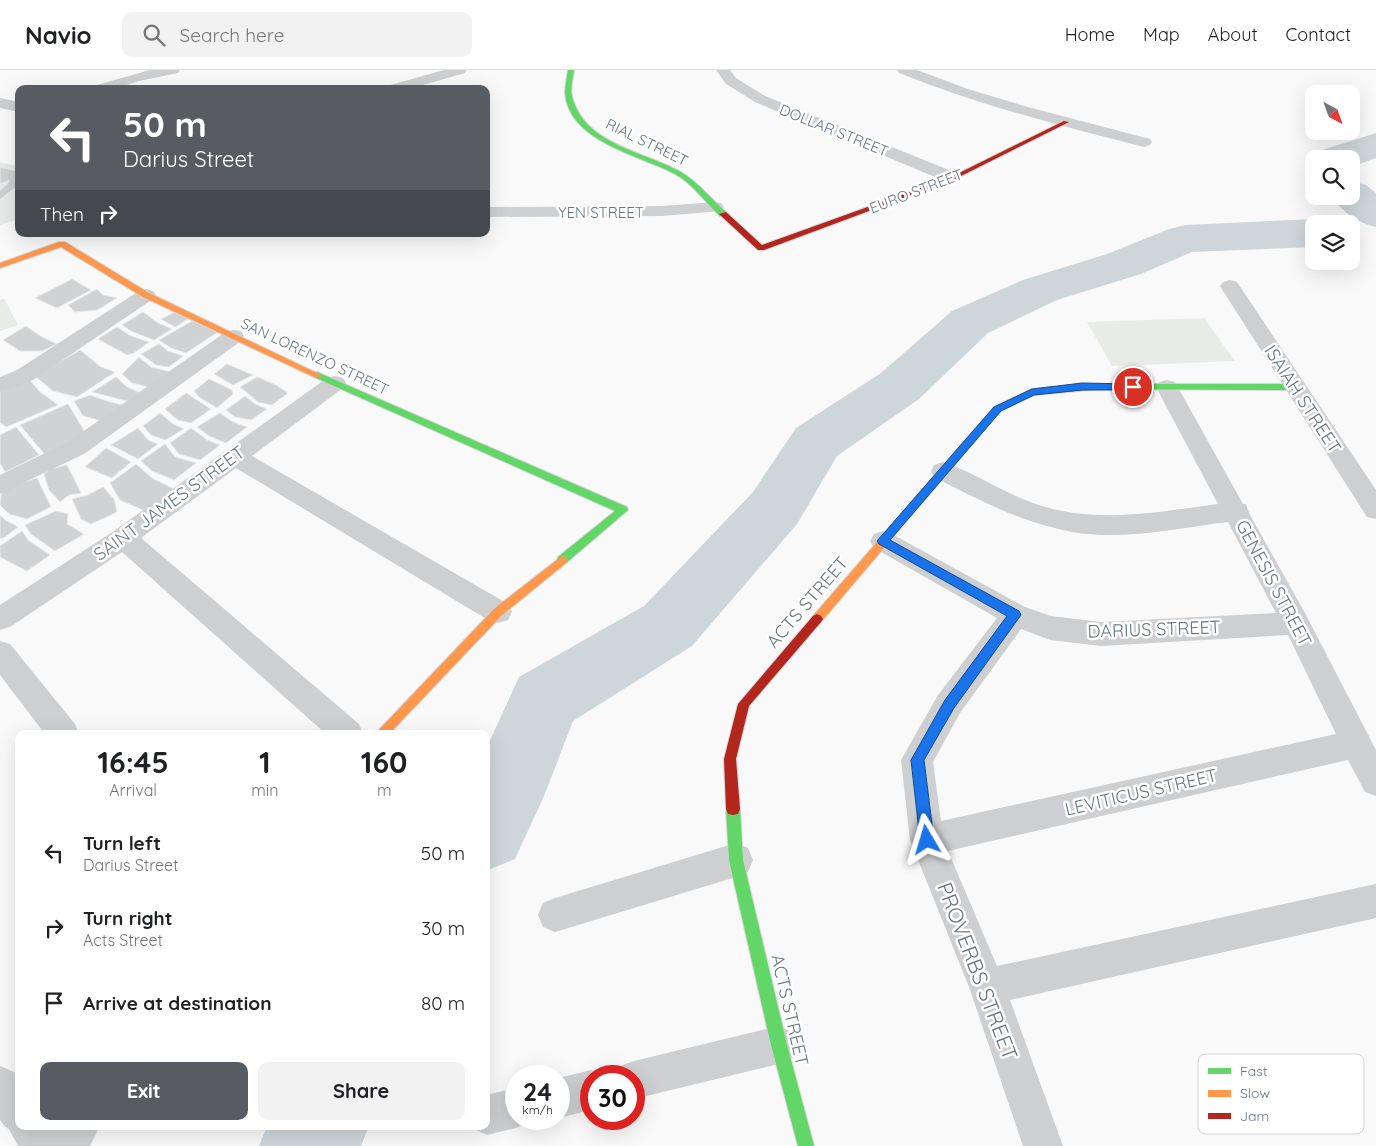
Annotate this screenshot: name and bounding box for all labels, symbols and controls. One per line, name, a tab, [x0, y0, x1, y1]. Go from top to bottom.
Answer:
search box	[122, 12, 472, 57]
text: Navio	[25, 20, 92, 50]
icon: search	[140, 21, 168, 49]
text: Search here	[180, 23, 284, 47]
text: Home	[1065, 23, 1115, 46]
text: Map	[1143, 23, 1180, 46]
text: About	[1208, 23, 1258, 46]
text: Contact	[1286, 23, 1351, 46]
north arrow	[1305, 85, 1360, 140]
map controls	[1305, 85, 1360, 270]
street label: DOLLAR STREET	[777, 100, 891, 160]
text: 50 m	[123, 102, 207, 146]
icon: left	[40, 105, 105, 170]
street label: RIAL STREET	[603, 114, 691, 170]
text: Darius Street	[123, 145, 254, 173]
button: search	[1305, 150, 1360, 205]
street label: EURO STREET	[867, 165, 965, 217]
icon: right	[94, 200, 122, 228]
text: Then	[40, 202, 84, 226]
street label: YEN STREET	[558, 203, 644, 222]
button: layers	[1305, 215, 1360, 270]
street label: SAN LORENZO STREET	[238, 313, 392, 399]
street label: ISAIAH STREET	[1259, 340, 1347, 458]
pin	[1112, 366, 1154, 408]
icon: arrive	[1119, 373, 1147, 401]
street label: SAINT JAMES STREET	[89, 440, 249, 566]
street label: GENESIS STREET	[1231, 516, 1317, 650]
street label: ACTS STREET	[761, 552, 853, 652]
street label: DARIUS STREET	[1087, 615, 1221, 643]
text: 16:45	[97, 743, 169, 781]
text: 1	[259, 743, 271, 781]
text: 160	[361, 743, 408, 781]
street label: LEVITICUS STREET	[1063, 763, 1219, 821]
text: Arrival	[109, 780, 157, 800]
text: min	[251, 780, 278, 800]
text: m	[377, 780, 392, 800]
position arrow	[900, 813, 952, 865]
text: Turn left	[83, 831, 161, 855]
icon: left	[40, 839, 68, 867]
text: 50 m	[421, 841, 465, 865]
text: Darius Street	[83, 855, 179, 875]
street label: PROVERBS STREET	[932, 878, 1024, 1064]
text: Turn right	[83, 906, 172, 930]
icon: right	[40, 914, 68, 942]
text: 30 m	[421, 916, 465, 940]
text: Acts Street	[83, 930, 163, 950]
street label: ACTS STREET	[766, 952, 814, 1068]
icon: arrive	[40, 989, 68, 1017]
text: Arrive at destination	[83, 991, 272, 1015]
text: 80 m	[421, 991, 465, 1015]
legend	[1198, 1054, 1364, 1134]
button: Exit	[40, 1062, 248, 1120]
button: Share	[258, 1062, 465, 1120]
text: Fast	[1240, 1062, 1268, 1080]
speed limit sign: 30	[580, 1065, 645, 1130]
text: 24	[523, 1076, 552, 1107]
text: Slow	[1240, 1084, 1270, 1102]
text: km/h	[522, 1102, 553, 1117]
text: Jam	[1240, 1107, 1269, 1125]

